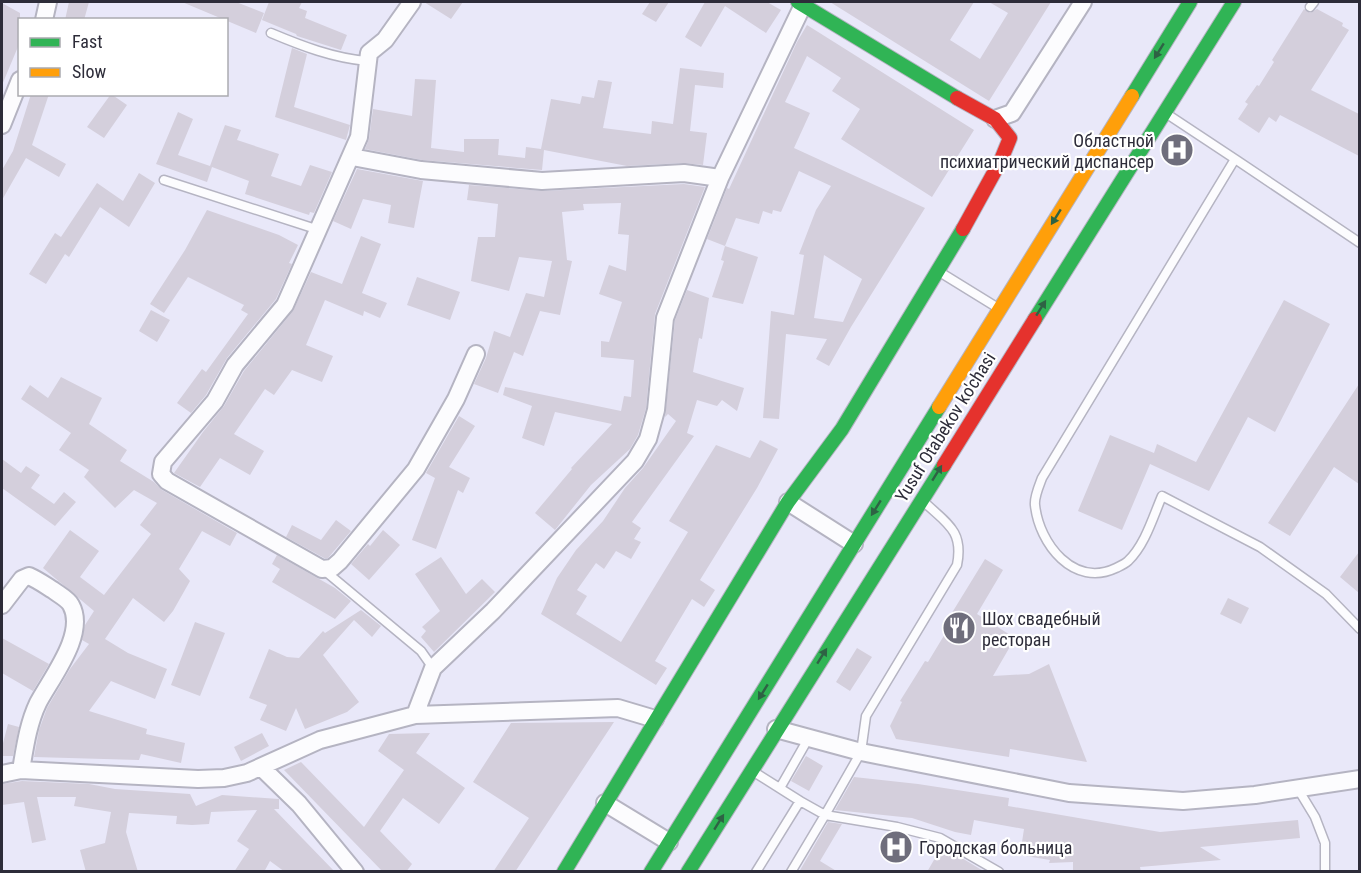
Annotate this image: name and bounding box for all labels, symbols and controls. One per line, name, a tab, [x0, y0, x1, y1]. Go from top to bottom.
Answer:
legend	[18, 18, 228, 96]
text: Fast	[72, 31, 103, 52]
one-way arrow	[1153, 43, 1164, 59]
text: Slow	[72, 61, 107, 82]
place label: Областной психиатрический диспансер	[940, 130, 1154, 172]
hospital icon: Областной психиатрический диспансер	[1159, 132, 1195, 168]
one-way arrow	[1051, 209, 1062, 225]
one-way arrow	[1035, 300, 1046, 316]
street label: Yusuf Otabekov ko'chasi	[891, 348, 999, 506]
one-way arrow	[932, 465, 943, 482]
one-way arrow	[871, 500, 882, 516]
place label: Шох свадебный ресторан	[982, 608, 1101, 650]
restaurant icon: Шох свадебный ресторан	[941, 610, 977, 646]
one-way arrow	[817, 648, 828, 664]
one-way arrow	[757, 684, 768, 700]
one-way arrow	[714, 814, 725, 830]
hospital icon: Городская больница	[878, 829, 914, 865]
place label: Городская больница	[919, 837, 1072, 858]

